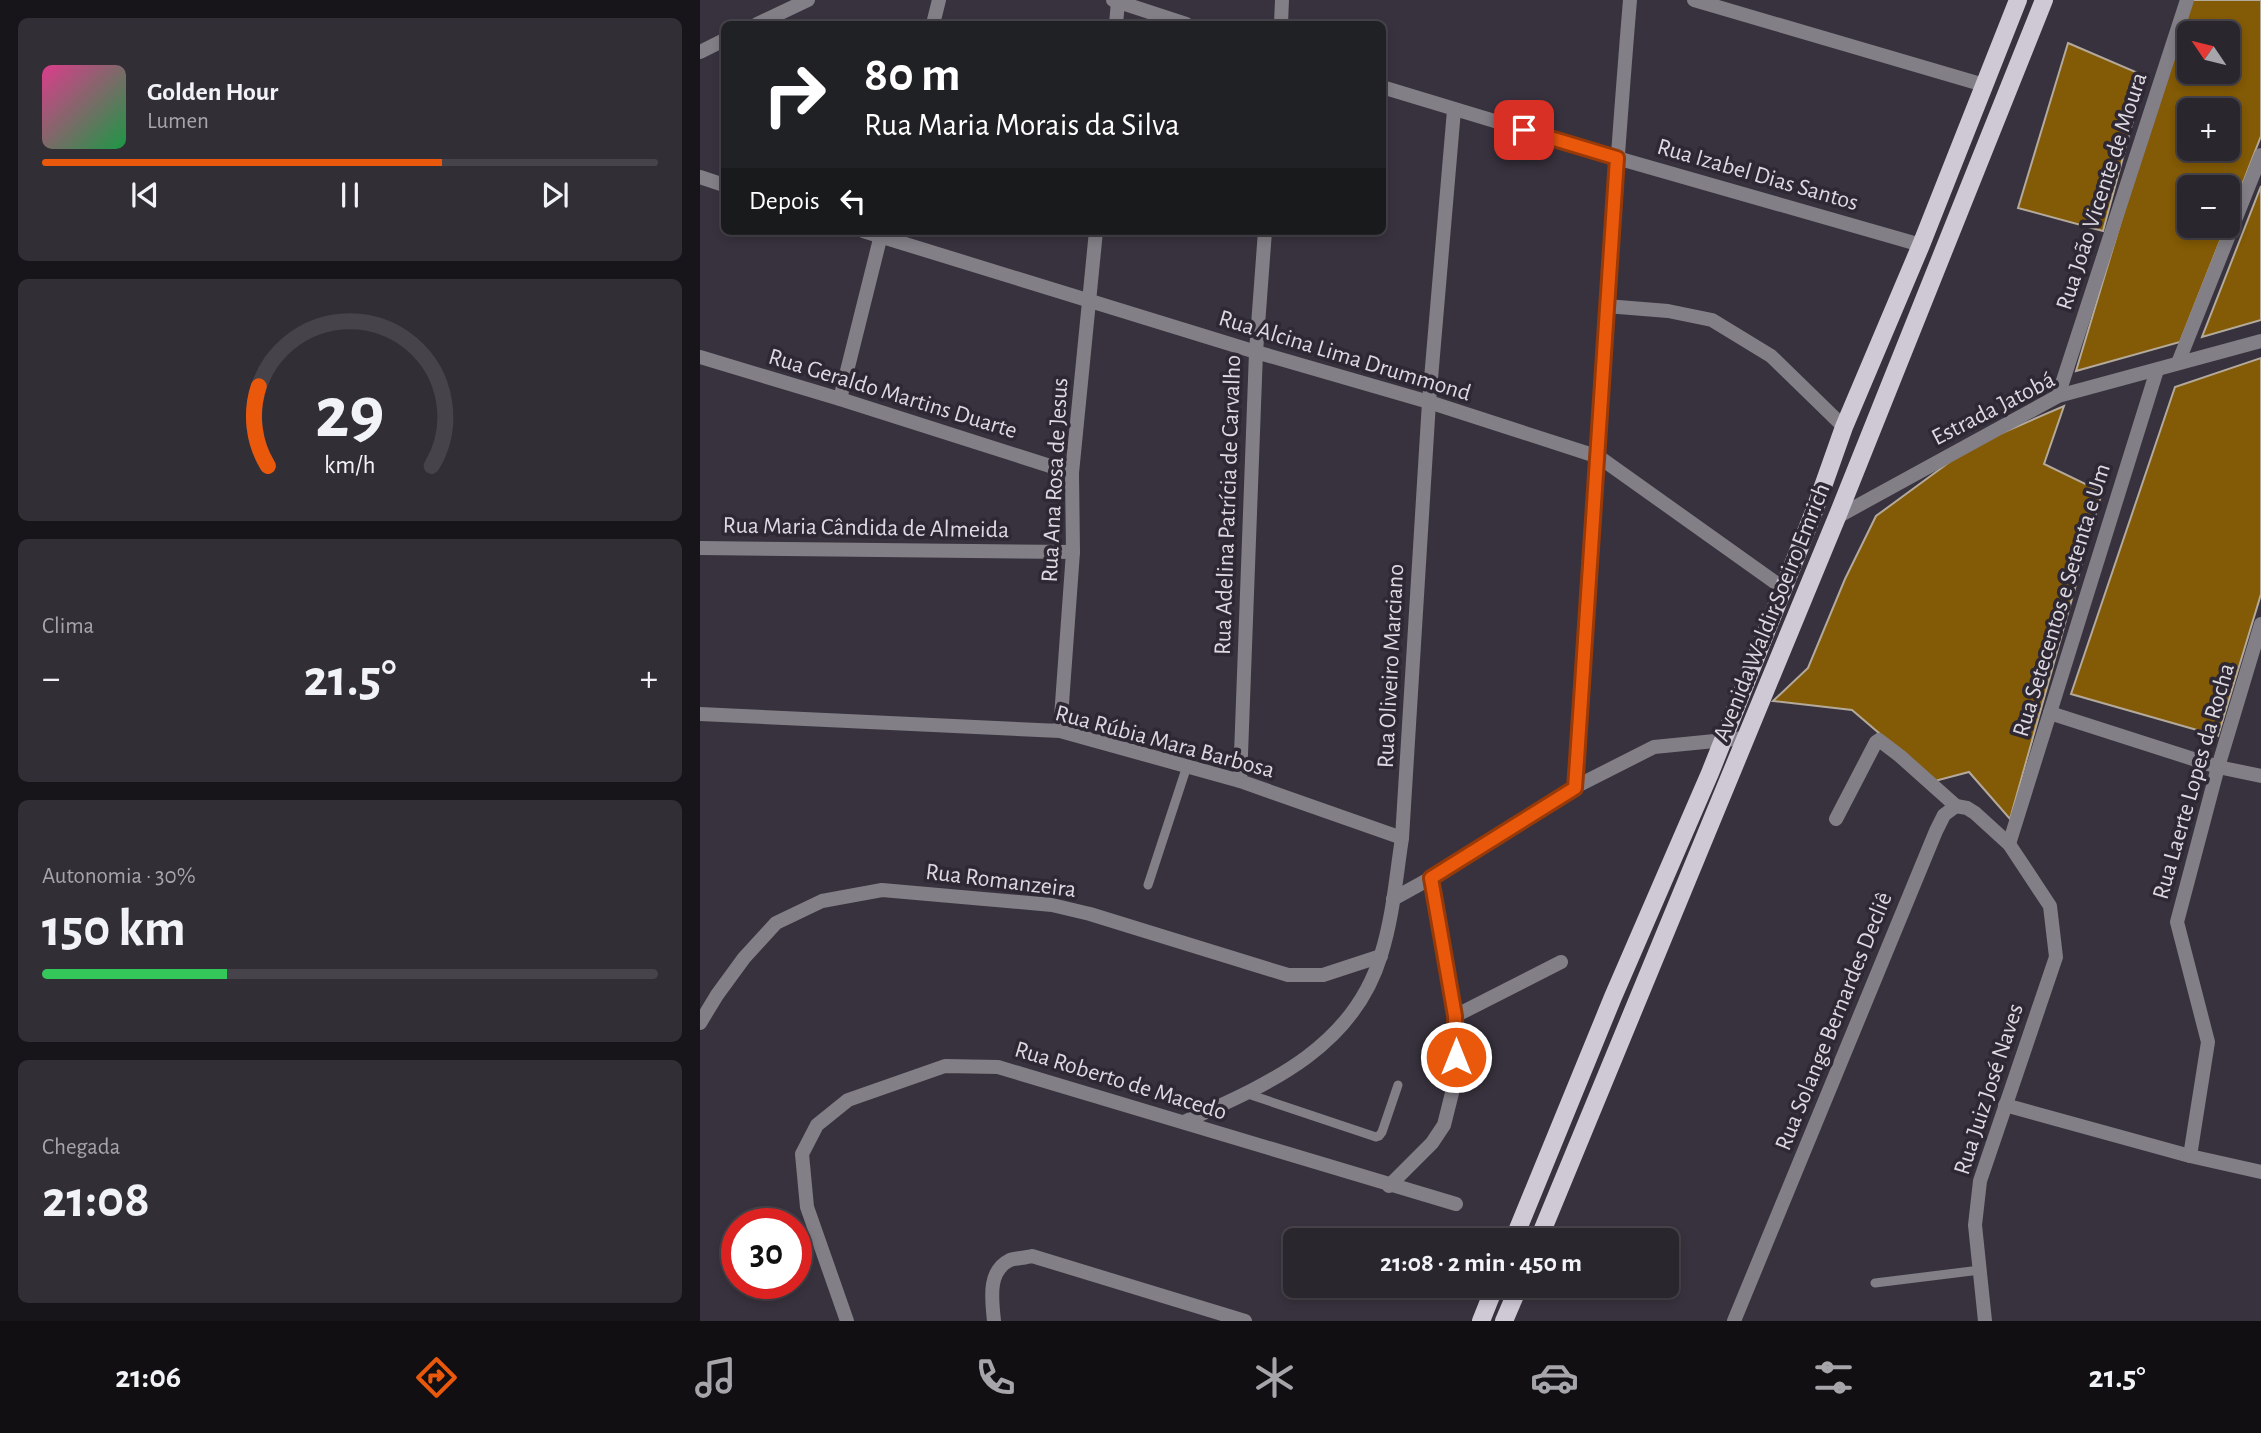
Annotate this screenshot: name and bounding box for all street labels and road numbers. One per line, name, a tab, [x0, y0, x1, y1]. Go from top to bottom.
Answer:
street label: Rua João Vicente de Moura	[2052, 69, 2152, 313]
street label: Rua Izabel Dias Santos	[1654, 135, 1861, 215]
street label: Rua Alcina Lima Drummond	[1216, 306, 1474, 406]
street label: Rua Geraldo Martins Duarte	[766, 345, 1020, 443]
street label: Rua Adelina Patrícia de Carvalho	[1211, 355, 1245, 656]
street label: Estrada Jatobá	[1928, 368, 2059, 450]
street label: Rua Ana Rosa de Jesus	[1038, 377, 1072, 583]
street label: Rua Setecentos e Setenta e Um	[2009, 461, 2115, 740]
street label: Avenida Waldir Soeiro Emrich	[1709, 480, 1835, 745]
street label: Rua Maria Cândida de Almeida	[723, 514, 1009, 542]
street label: Rua Oliveiro Marciano	[1374, 563, 1408, 769]
street label: Rua Laerte Lopes da Rocha	[2149, 660, 2239, 902]
street label: Rua Rúbia Mara Barbosa	[1052, 701, 1277, 783]
street label: Rua Romanzeira	[924, 860, 1078, 902]
street label: Rua Solange Bernardes Decliê	[1771, 889, 1897, 1154]
street label: Rua Juiz José Naves	[1950, 1001, 2028, 1178]
street label: Rua Roberto de Macedo	[1012, 1037, 1230, 1125]

